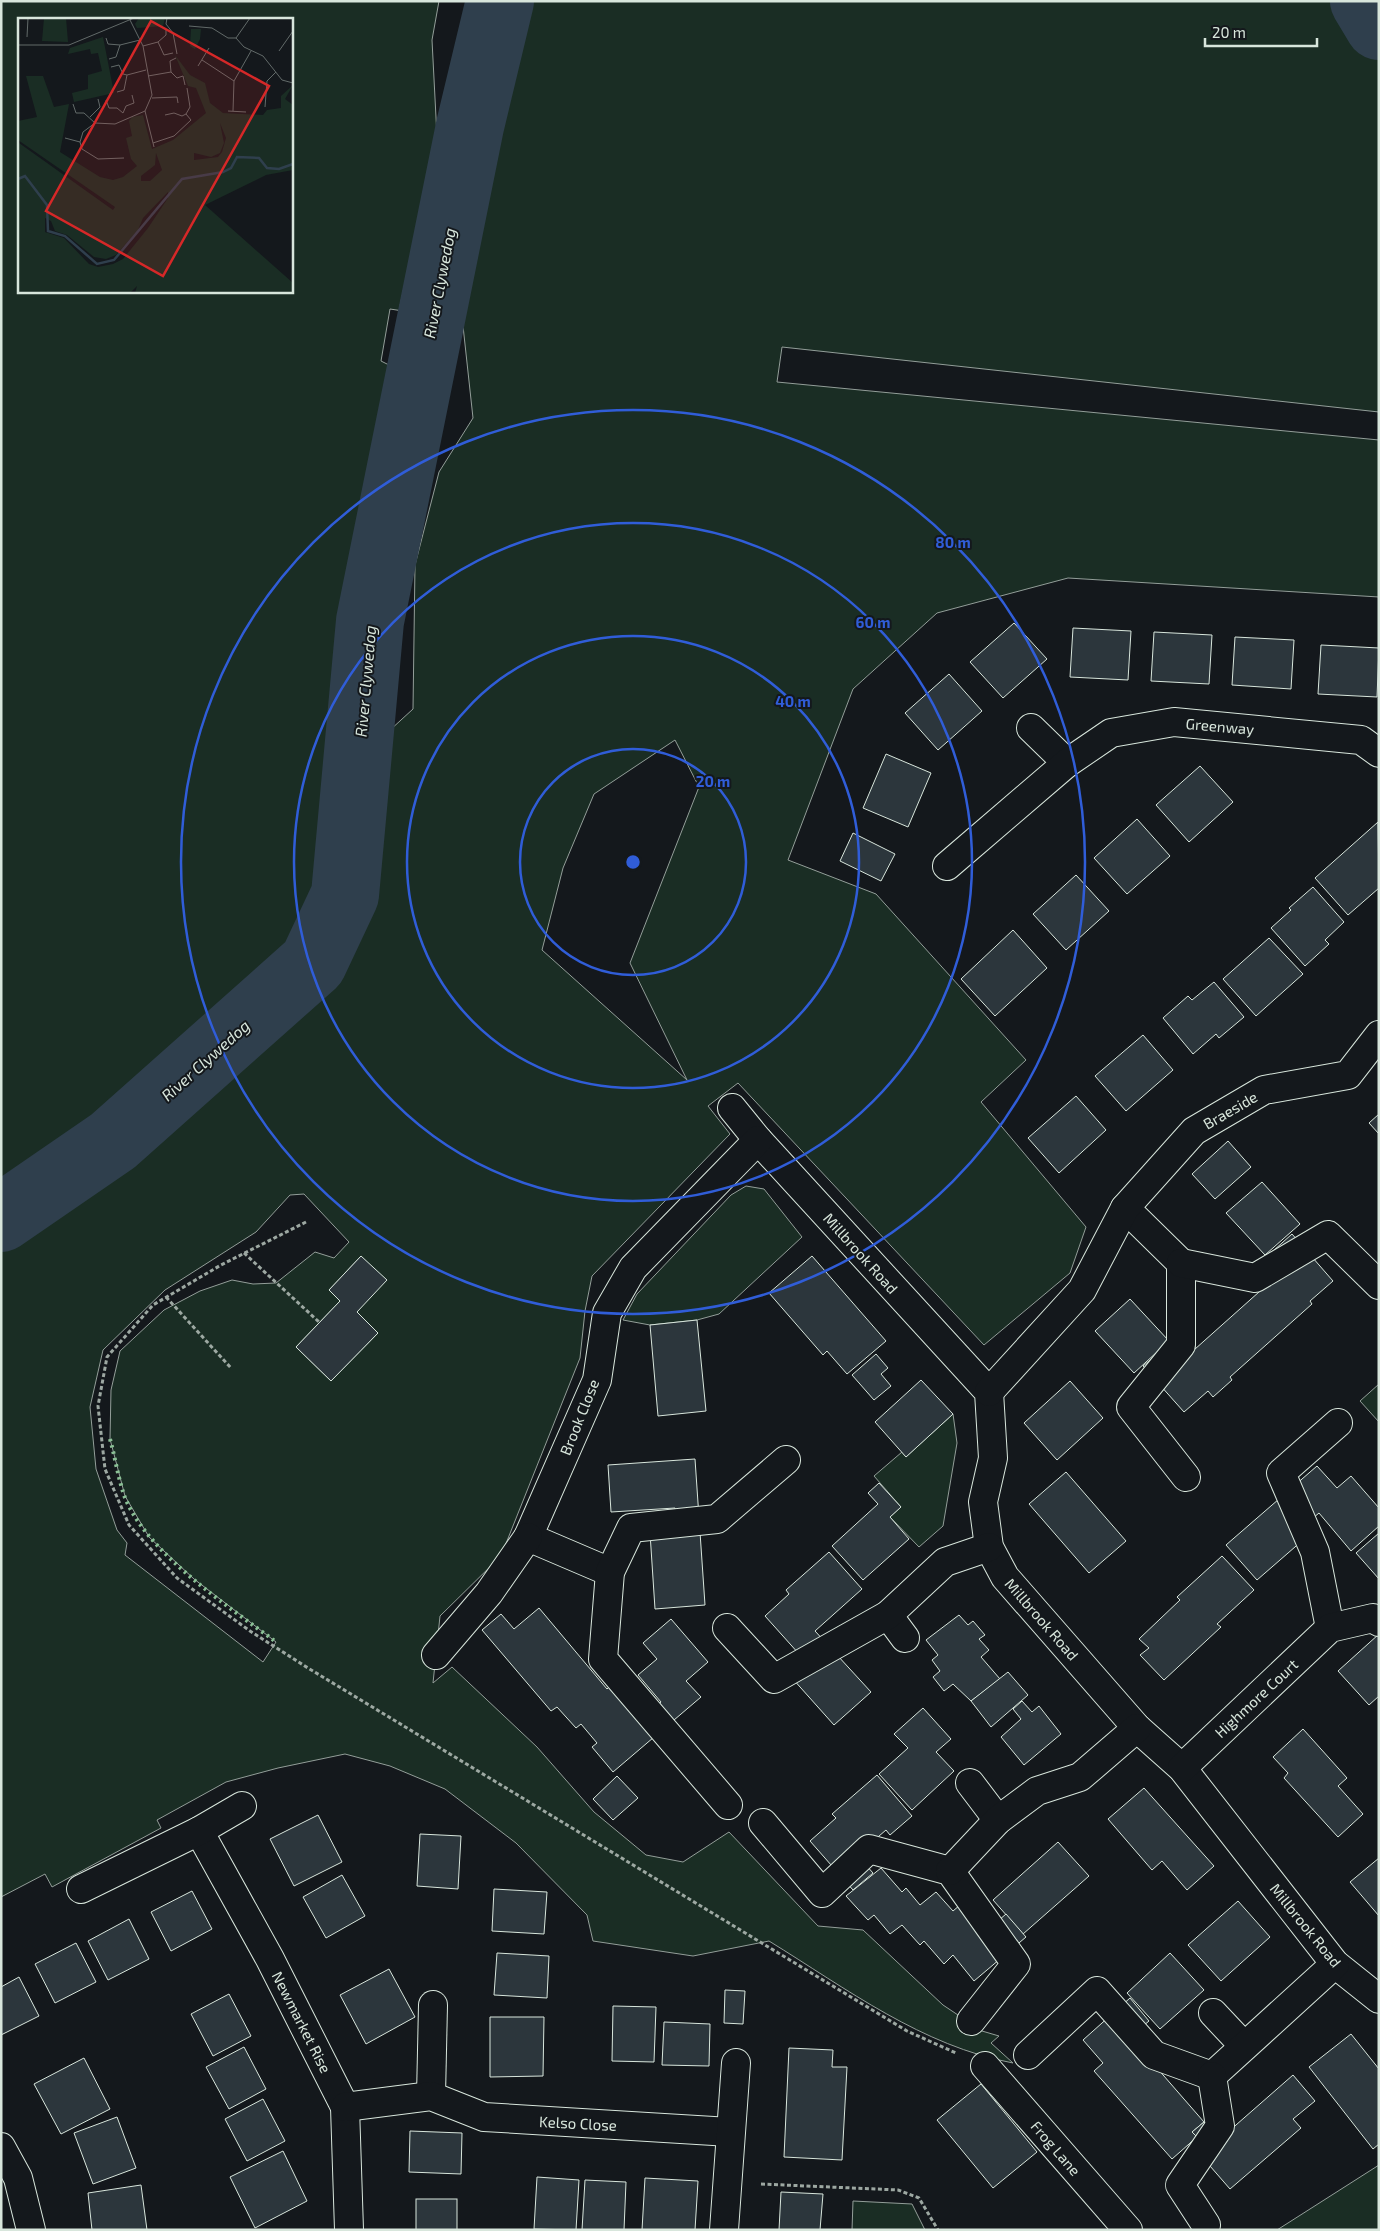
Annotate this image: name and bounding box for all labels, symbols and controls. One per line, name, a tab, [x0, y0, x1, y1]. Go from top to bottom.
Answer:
scale bar	[1205, 15, 1318, 47]
inset map	[18, 18, 292, 292]
text: 20 m	[1212, 23, 1246, 41]
water label: River Clywedog	[419, 226, 460, 340]
text: 80 m	[935, 533, 971, 551]
text: 60 m	[856, 613, 890, 631]
water label: River Clywedog	[351, 624, 380, 738]
text: 40 m	[775, 692, 811, 710]
street label: Greenway	[1185, 714, 1255, 738]
text: 20 m	[696, 772, 730, 790]
centre of rings	[624, 853, 642, 871]
water label: River Clywedog	[157, 1015, 254, 1105]
street label: Braeside	[1200, 1087, 1260, 1133]
street label: Millbrook Road	[820, 1209, 902, 1297]
street label: Brook Close	[556, 1376, 602, 1458]
street label: Millbrook Road	[1002, 1574, 1082, 1664]
street label: Highmore Court	[1211, 1655, 1301, 1741]
street label: Millbrook Road	[1267, 1879, 1345, 1971]
street label: Newmarket Rise	[269, 1968, 335, 2076]
street label: Kelso Close	[539, 2112, 617, 2134]
street label: Frog Lane	[1027, 2117, 1085, 2179]

